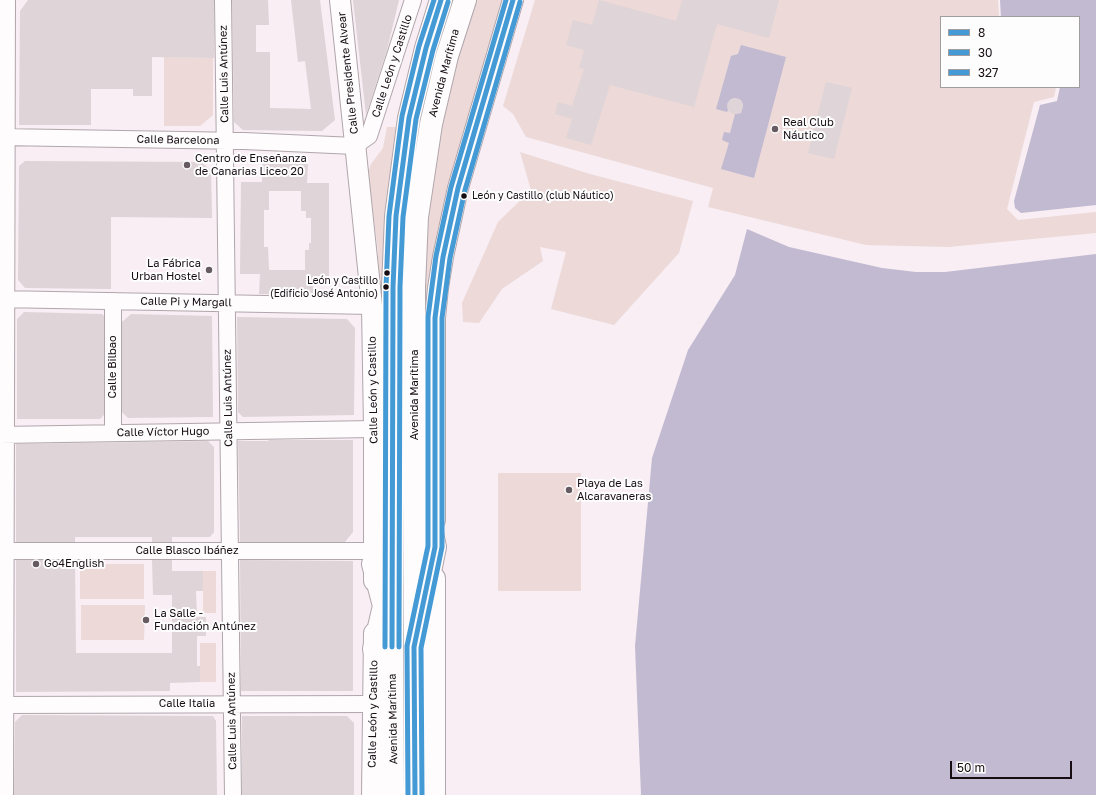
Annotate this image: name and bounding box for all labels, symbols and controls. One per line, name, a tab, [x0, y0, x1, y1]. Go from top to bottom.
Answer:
street label: Calle Presidente Alvear	[335, 11, 361, 135]
street label: Calle León y Castillo	[369, 13, 415, 119]
legend	[940, 16, 1080, 88]
street label: Calle Luis Antúnez	[217, 25, 231, 123]
text: 8	[978, 25, 985, 40]
street label: Avenida Marítima	[426, 27, 462, 119]
text: 30	[978, 45, 992, 60]
text: 327	[978, 65, 998, 80]
place label: Real Club Náutico	[783, 116, 834, 142]
marker: Real Club Náutico	[770, 124, 780, 134]
street label: Calle Barcelona	[136, 133, 220, 147]
place label: Centro de Enseñanza de Canarias Liceo 20	[195, 152, 307, 178]
marker: Centro de Enseñanza de Canarias Liceo 20	[182, 160, 192, 170]
place label: León y Castillo (club Náutico)	[472, 190, 614, 202]
marker: León y Castillo (club Náutico)	[459, 191, 469, 201]
place label: La Fábrica Urban Hostel	[131, 257, 201, 283]
marker: La Fábrica Urban Hostel	[204, 265, 214, 275]
unlabelled marker	[382, 268, 392, 278]
place label: León y Castillo (Edificio José Antonio)	[270, 275, 378, 298]
marker: León y Castillo (Edificio José Antonio)	[381, 282, 391, 292]
street label: Calle Pi y Margall	[140, 295, 232, 309]
street label: Calle Bilbao	[106, 335, 120, 399]
street label: Calle León y Castillo	[365, 336, 381, 444]
street label: Calle Luis Antúnez	[221, 349, 235, 447]
street label: Avenida Marítima	[408, 350, 422, 440]
street label: Calle Víctor Hugo	[117, 425, 209, 439]
place label: Playa de Las Alcaravaneras	[577, 477, 651, 503]
marker: Playa de Las Alcaravaneras	[564, 485, 574, 495]
street label: Calle Blasco Ibáñez	[135, 544, 239, 558]
place label: Go4English	[44, 557, 104, 571]
marker: Go4English	[31, 559, 41, 569]
place label: La Salle - Fundación Antúnez	[154, 607, 256, 633]
marker: La Salle - Fundación Antúnez	[141, 615, 151, 625]
street label: Calle León y Castillo	[365, 660, 381, 768]
street label: Calle Luis Antúnez	[225, 672, 239, 770]
street label: Avenida Marítima	[386, 674, 400, 764]
street label: Calle Italia	[159, 697, 215, 711]
scale bar	[952, 753, 1074, 779]
text: 50 m	[957, 760, 985, 775]

